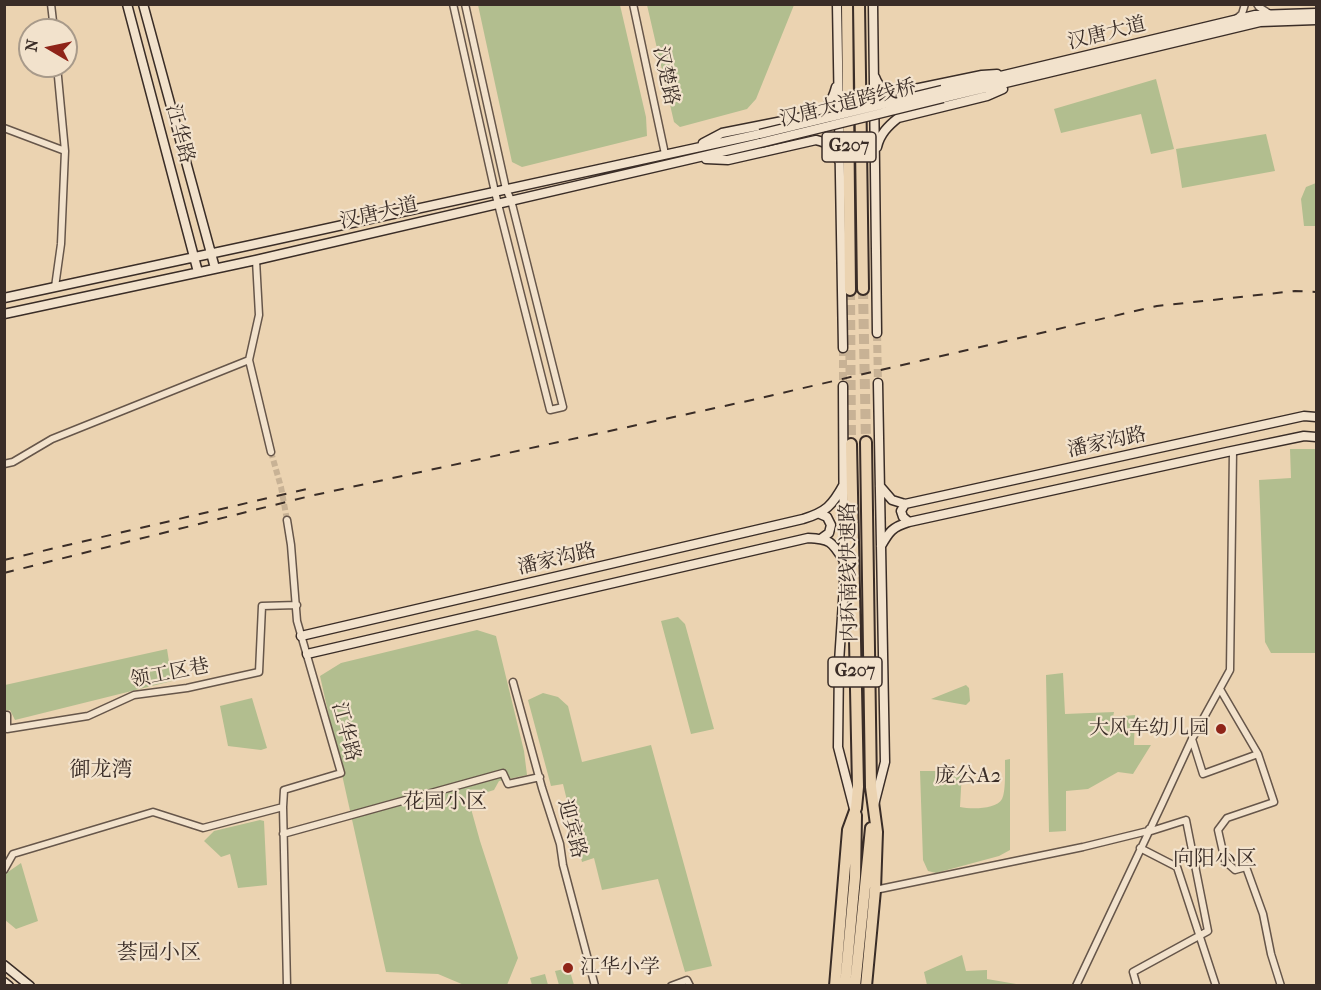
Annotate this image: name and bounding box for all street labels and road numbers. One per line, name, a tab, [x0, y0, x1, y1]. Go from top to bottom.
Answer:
street label: 汉唐大道	[1065, 13, 1149, 55]
street label: 汉楚路	[647, 44, 683, 108]
street label: 汉唐大道跨线桥	[777, 75, 919, 133]
street label: 江华路	[160, 102, 198, 166]
road number: G207	[822, 132, 876, 162]
street label: 汉唐大道	[337, 193, 421, 235]
street label: 潘家沟路	[1065, 423, 1149, 463]
street label: 内环南线快速路	[837, 502, 863, 642]
street label: 潘家沟路	[515, 539, 599, 581]
street label: 领工区巷	[128, 655, 212, 693]
road number: G207	[828, 657, 882, 687]
street label: 江华路	[326, 700, 364, 764]
street label: 迎宾路	[552, 797, 590, 861]

